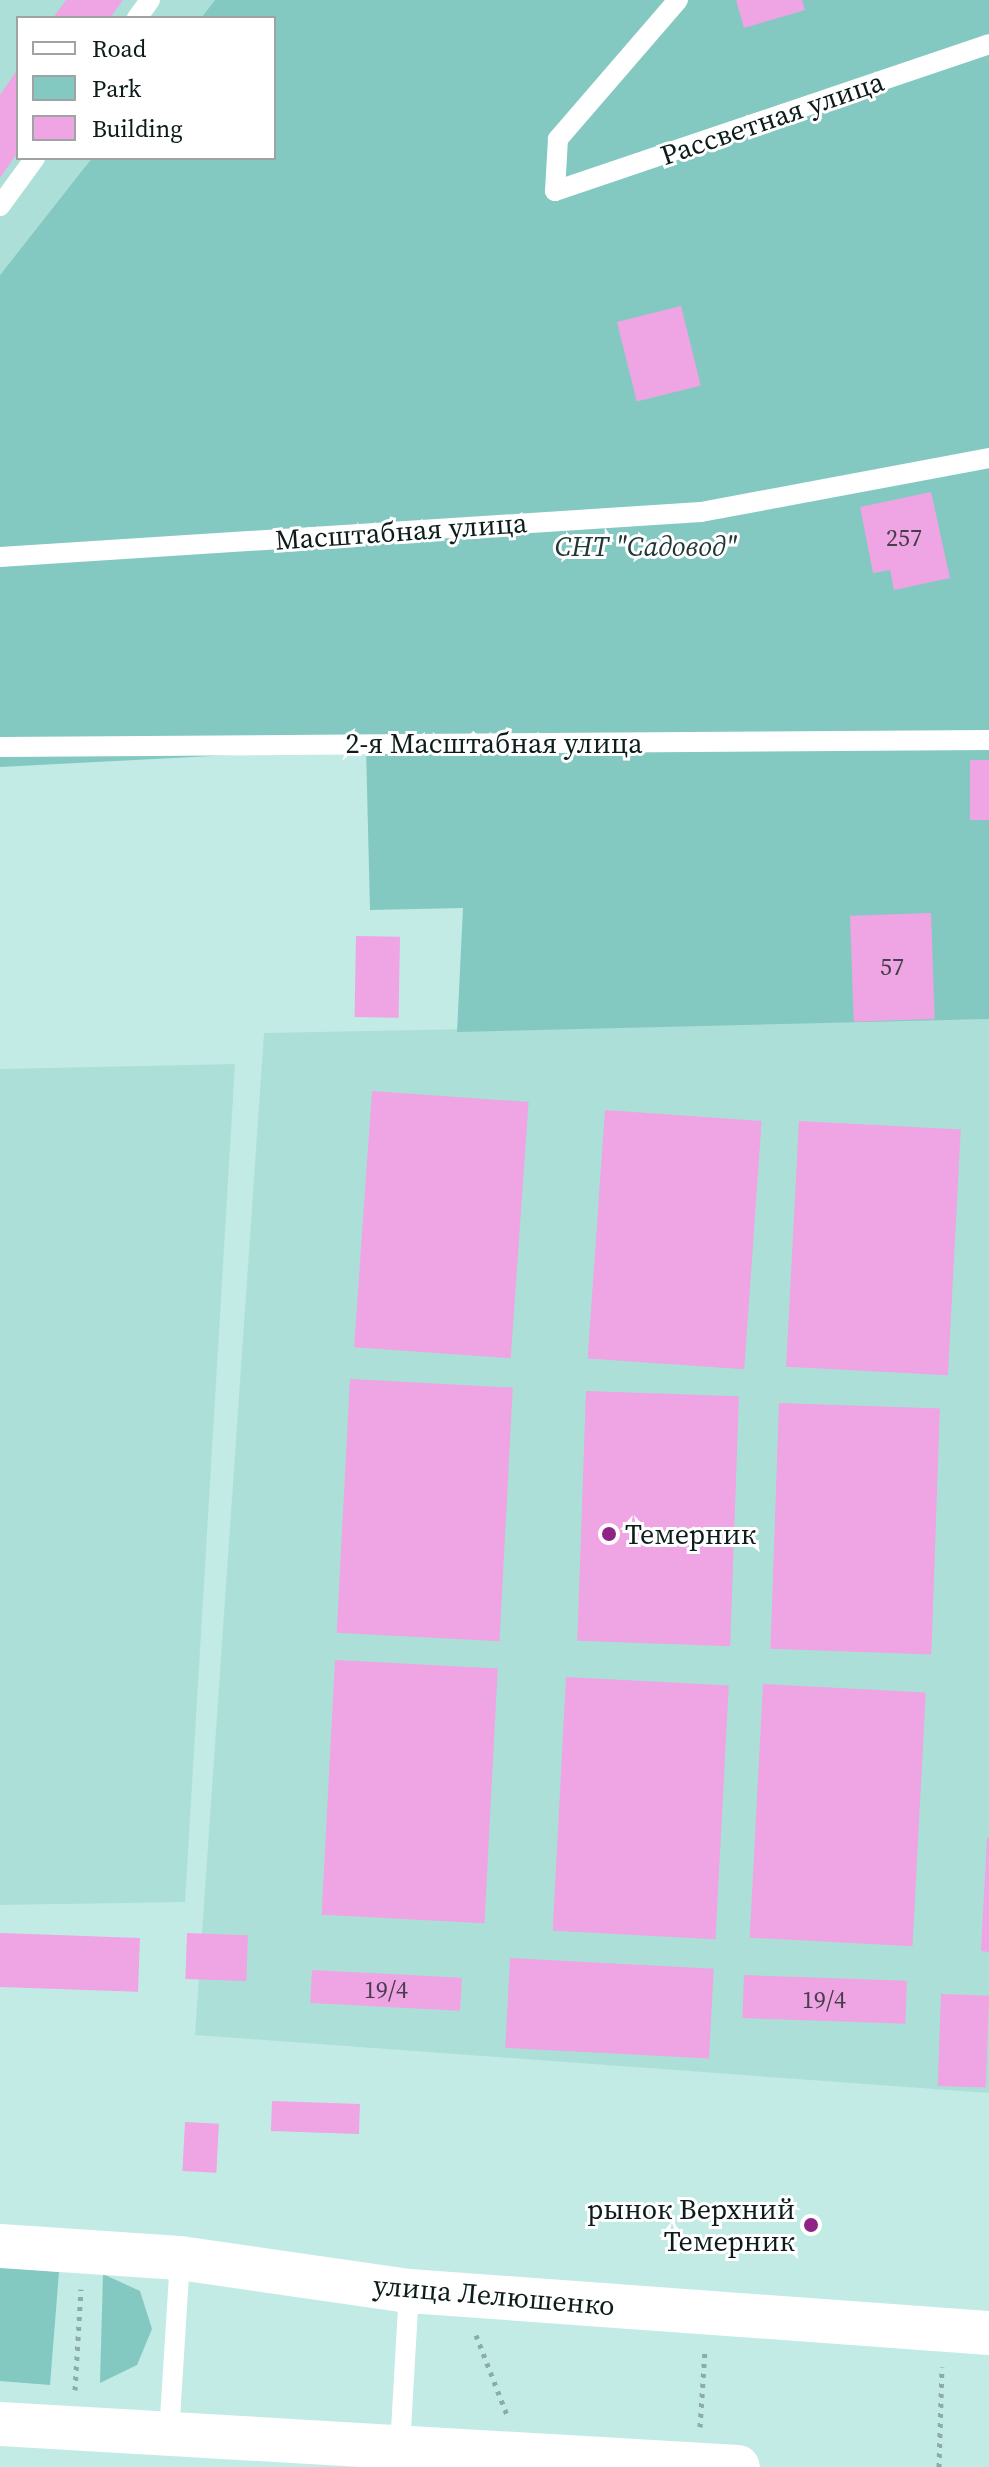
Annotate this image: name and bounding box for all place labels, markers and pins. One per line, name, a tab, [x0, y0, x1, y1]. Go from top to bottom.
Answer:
place label: Темерник	[625, 1517, 756, 1551]
marker: Темерник	[600, 1525, 618, 1543]
place label: рынок Верхний Темерник	[587, 2192, 795, 2258]
marker: рынок Верхний Темерник	[802, 2216, 820, 2234]

